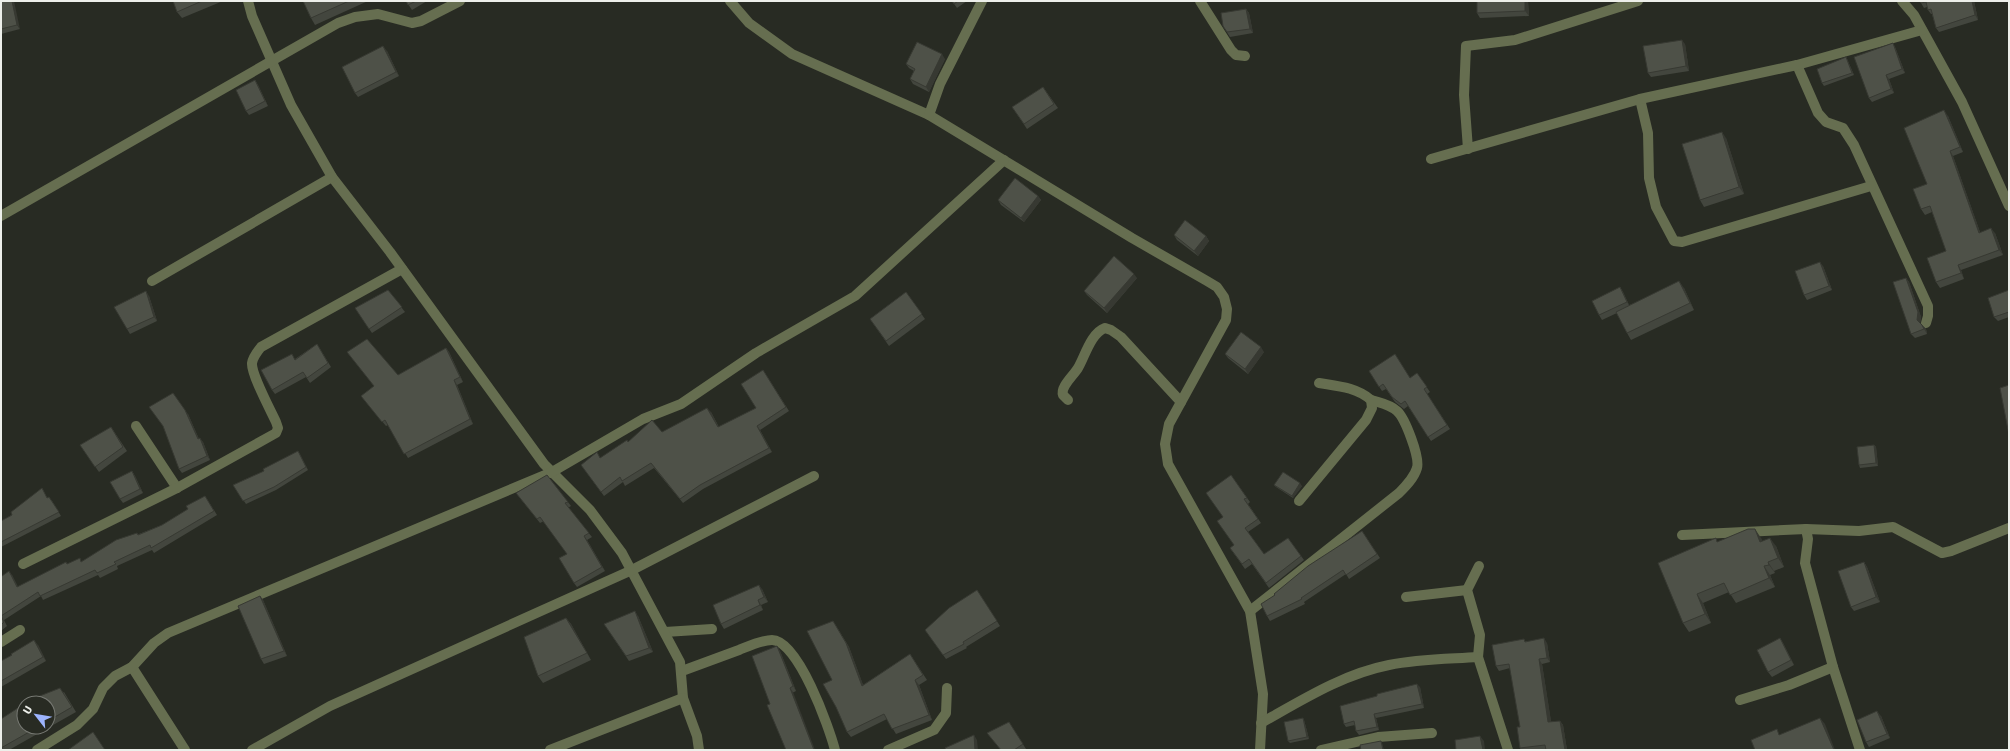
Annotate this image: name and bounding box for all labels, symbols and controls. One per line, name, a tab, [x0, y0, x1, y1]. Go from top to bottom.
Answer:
north arrow	[16, 695, 56, 735]
text: U	[20, 704, 35, 717]

